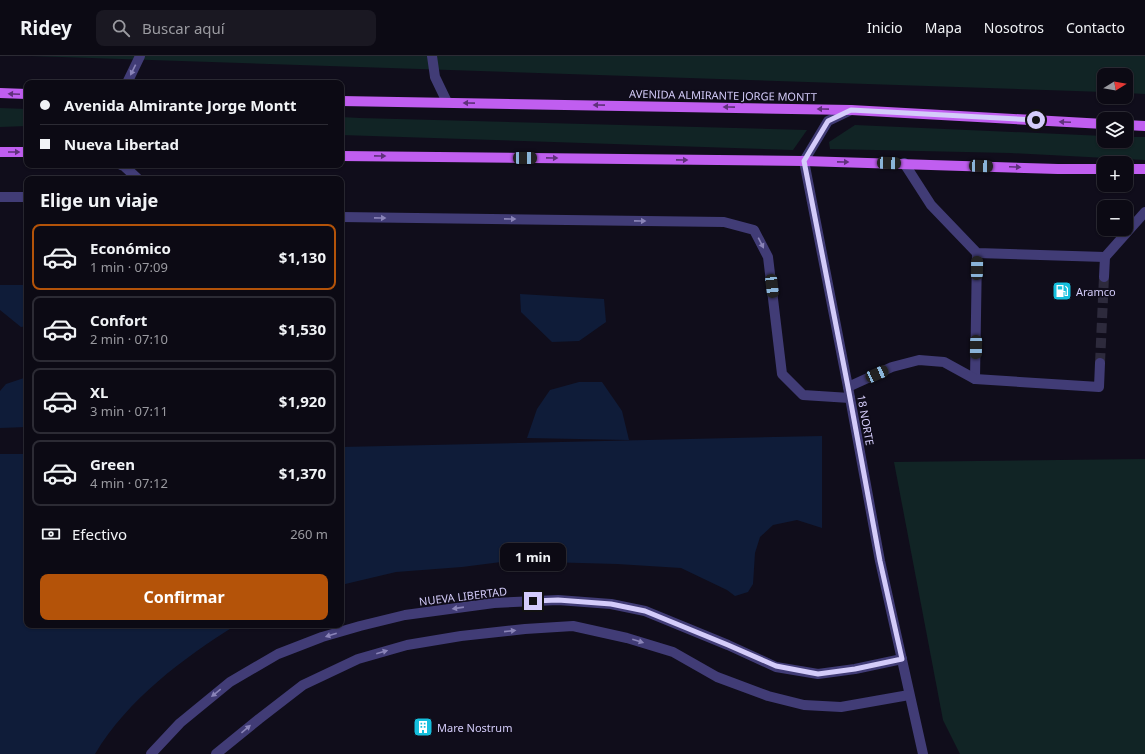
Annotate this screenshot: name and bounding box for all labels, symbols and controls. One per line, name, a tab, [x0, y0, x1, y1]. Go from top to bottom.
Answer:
search box	[96, 10, 376, 46]
text: Ridey	[20, 15, 72, 41]
icon: search	[110, 17, 132, 39]
text: Buscar aquí	[142, 18, 225, 38]
text: Inicio	[867, 18, 903, 37]
text: Mapa	[925, 18, 962, 37]
text: Nosotros	[984, 18, 1044, 37]
text: Contacto	[1066, 18, 1125, 37]
one-way arrow	[130, 64, 137, 75]
north arrow	[1097, 68, 1133, 104]
map controls	[1097, 68, 1133, 236]
street label: AVENIDA ALMIRANTE JORGE MONTT	[629, 86, 817, 104]
one-way arrow	[7, 90, 20, 97]
text: Avenida Almirante Jorge Montt	[64, 95, 297, 115]
one-way arrow	[463, 99, 475, 106]
one-way arrow	[592, 102, 605, 108]
one-way arrow	[722, 104, 735, 110]
one-way arrow	[816, 106, 829, 112]
route start	[1027, 111, 1045, 129]
button: layers	[1097, 112, 1133, 148]
one-way arrow	[1059, 118, 1071, 125]
text: Nueva Libertad	[64, 134, 179, 154]
one-way arrow	[7, 149, 20, 155]
car	[513, 152, 537, 164]
one-way arrow	[374, 153, 387, 159]
one-way arrow	[546, 155, 559, 161]
one-way arrow	[676, 156, 688, 163]
button: +	[1097, 156, 1133, 192]
car	[877, 157, 901, 169]
one-way arrow	[837, 159, 850, 165]
car	[969, 160, 993, 172]
one-way arrow	[1009, 164, 1021, 171]
text: Elige un viaje	[40, 188, 158, 212]
button: −	[1097, 200, 1133, 236]
one-way arrow	[374, 214, 386, 221]
one-way arrow	[504, 216, 516, 223]
one-way arrow	[634, 218, 647, 224]
text: Económico	[90, 238, 171, 258]
one-way arrow	[758, 238, 764, 249]
icon: car	[42, 239, 78, 275]
text: $1,130	[279, 247, 326, 267]
car	[971, 256, 983, 280]
text: 1 min · 07:09	[90, 258, 168, 276]
car	[765, 273, 779, 299]
fuel station icon: Aramco	[1051, 280, 1073, 302]
place label: Aramco	[1076, 284, 1116, 299]
text: Confort	[90, 310, 147, 330]
icon: car	[42, 311, 78, 347]
text: $1,530	[279, 319, 326, 339]
text: 2 min · 07:10	[90, 330, 168, 348]
car	[970, 335, 982, 359]
car	[864, 364, 890, 384]
text: XL	[90, 382, 108, 402]
icon: car	[42, 383, 78, 419]
text: $1,920	[279, 391, 326, 411]
street label: 18 NORTE	[854, 393, 878, 447]
text: 3 min · 07:11	[90, 402, 168, 420]
text: Green	[90, 454, 135, 474]
icon: car	[42, 455, 78, 491]
text: $1,370	[279, 463, 326, 483]
text: 4 min · 07:12	[90, 474, 168, 492]
icon: cash	[40, 523, 62, 545]
text: Efectivo	[72, 524, 127, 544]
text: 260 m	[290, 525, 328, 543]
callout: 1 min	[500, 543, 566, 571]
text: 1 min	[515, 548, 551, 566]
button: Confirmar	[40, 574, 328, 620]
street label: NUEVA LIBERTAD	[418, 583, 508, 609]
route end	[524, 592, 542, 610]
one-way arrow	[452, 605, 464, 611]
one-way arrow	[504, 627, 516, 634]
one-way arrow	[324, 632, 336, 638]
one-way arrow	[632, 638, 644, 644]
one-way arrow	[376, 649, 388, 655]
one-way arrow	[210, 689, 221, 698]
building icon: Mare Nostrum	[412, 716, 434, 738]
place label: Mare Nostrum	[437, 720, 512, 735]
one-way arrow	[240, 725, 251, 734]

